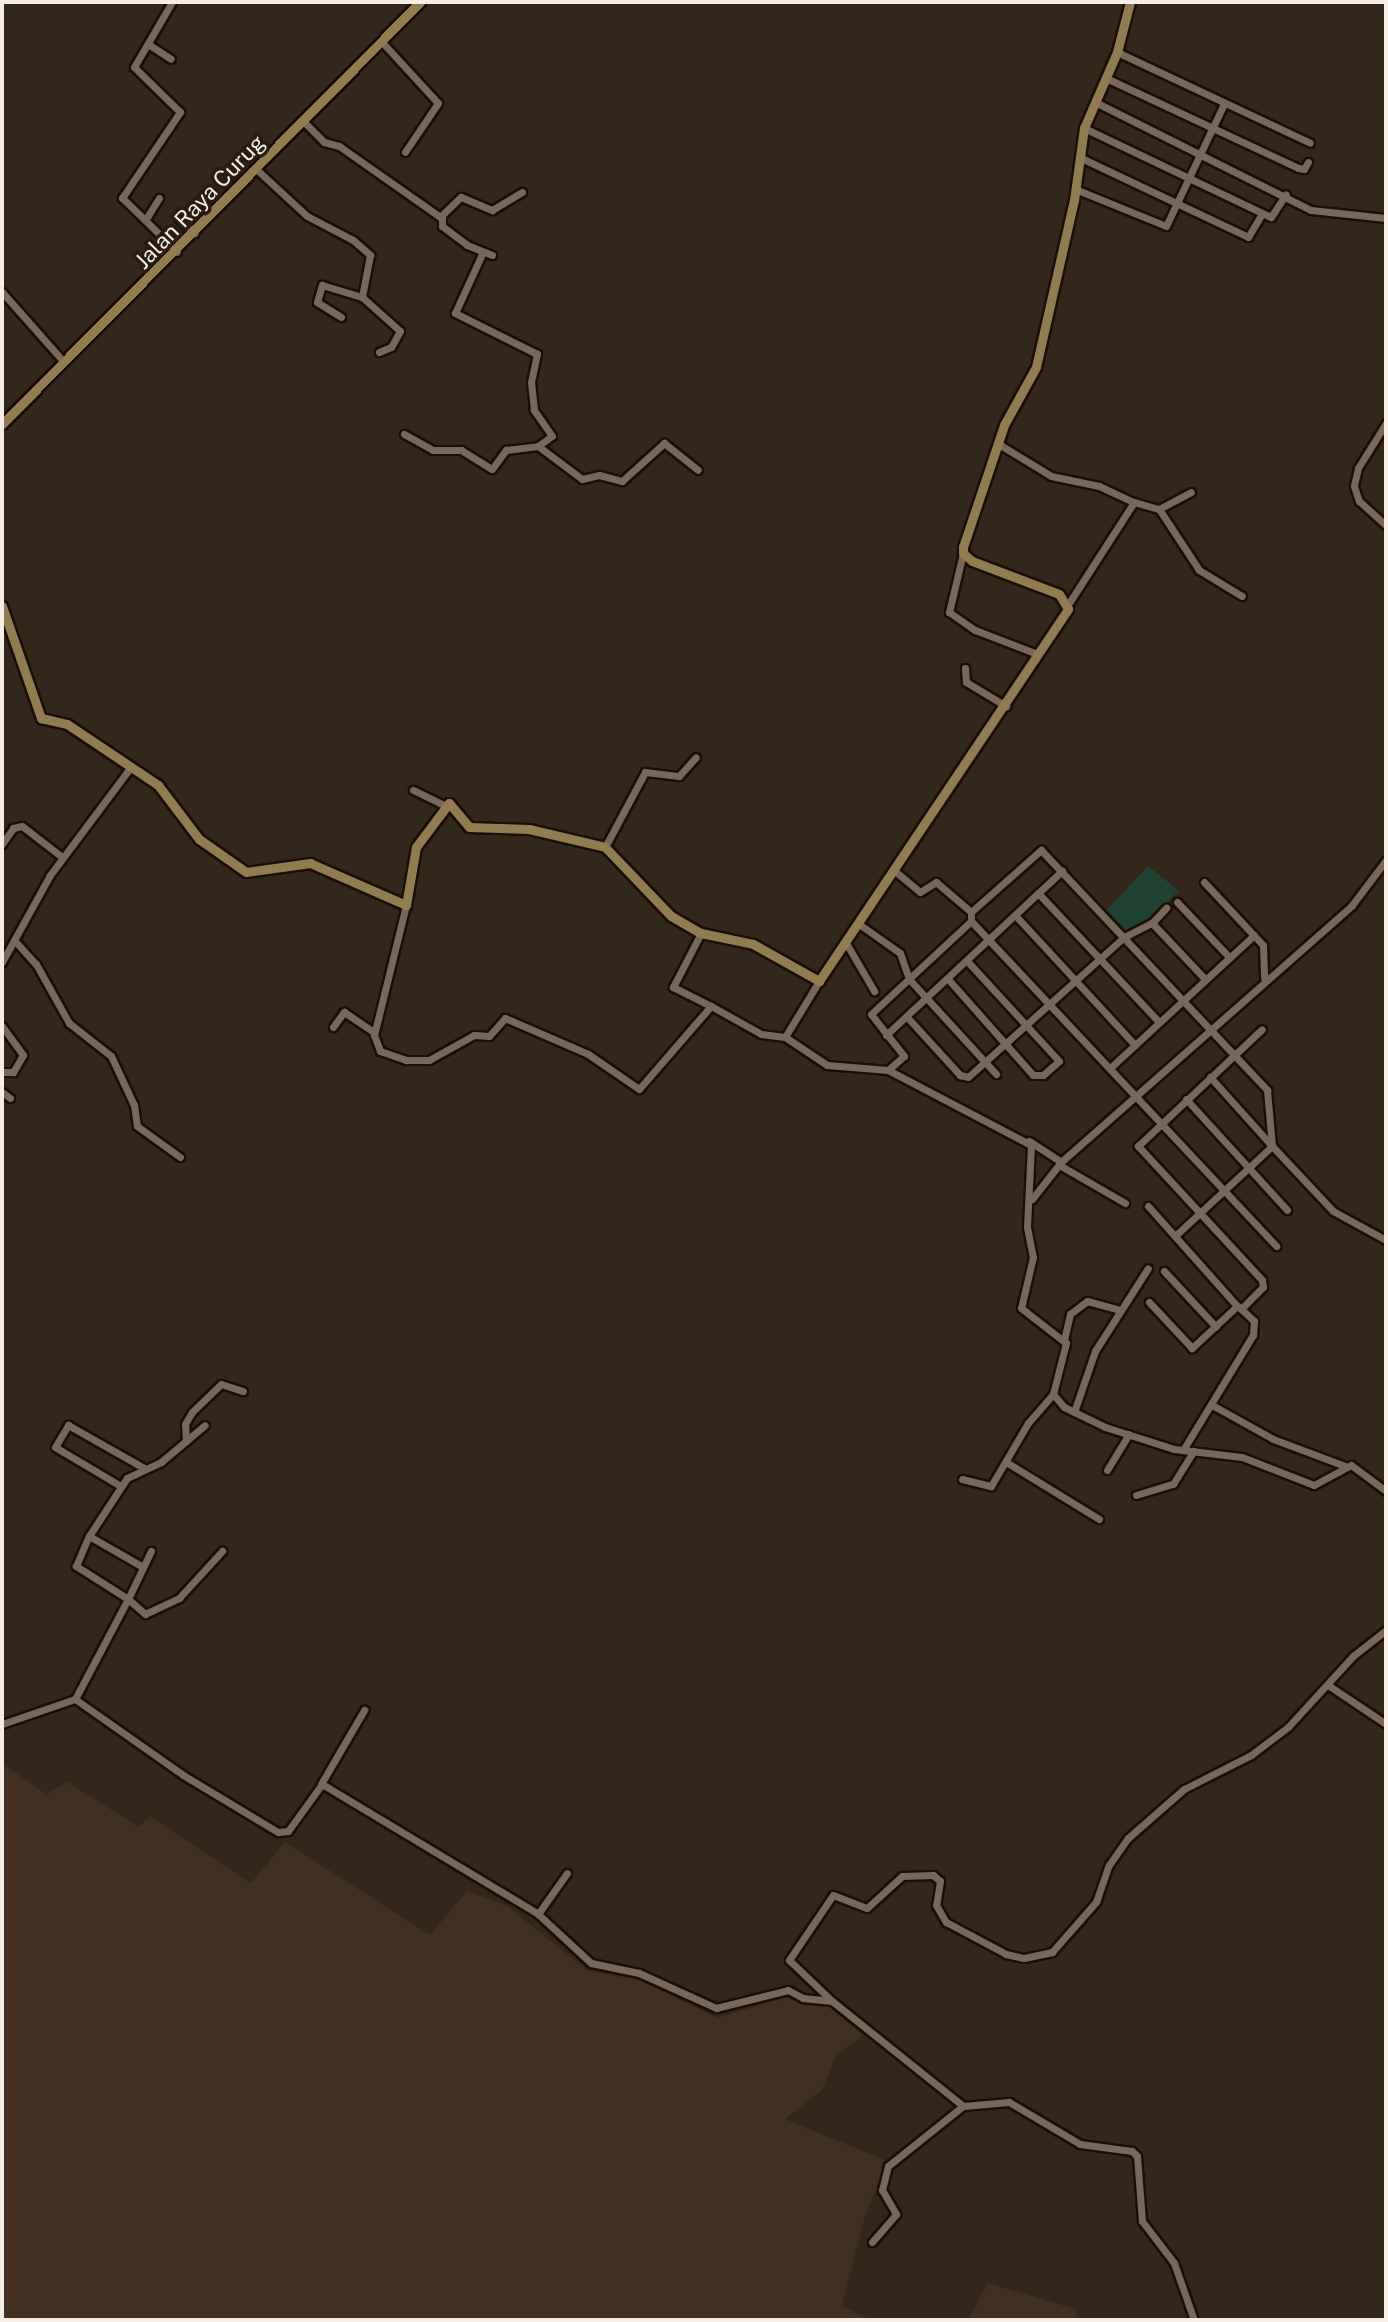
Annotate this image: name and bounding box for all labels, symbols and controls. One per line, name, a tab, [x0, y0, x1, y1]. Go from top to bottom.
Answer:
street label: Jalan Raya Curug	[129, 130, 271, 274]

